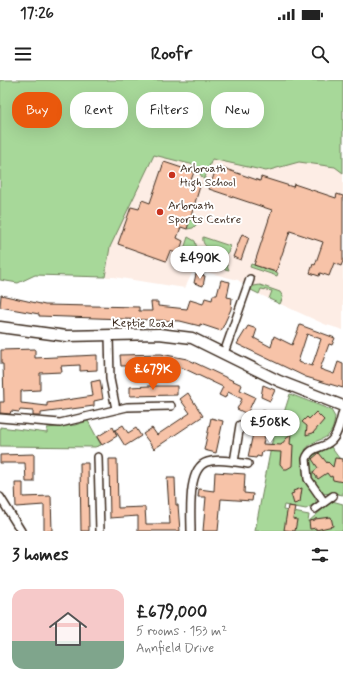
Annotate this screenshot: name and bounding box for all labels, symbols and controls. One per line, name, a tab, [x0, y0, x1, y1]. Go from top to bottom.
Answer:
text: 17:26	[20, 4, 54, 24]
text: Roofr	[151, 42, 192, 66]
icon: menu	[12, 43, 34, 65]
icon: search	[309, 43, 331, 65]
chip: Buy	[12, 92, 62, 128]
chip: Rent	[70, 92, 128, 128]
chip: Filters	[136, 92, 203, 128]
chip: New	[211, 92, 264, 128]
place label: Arbroath High School	[180, 161, 236, 192]
marker: Arbroath High School	[167, 170, 177, 180]
place label: Arbroath Sports Centre	[168, 198, 241, 228]
marker: Arbroath Sports Centre	[155, 207, 165, 217]
pin: £490K	[172, 246, 228, 280]
text: £490K	[179, 250, 221, 267]
street label: Keptie Road	[112, 315, 174, 333]
pin: £679K	[125, 357, 181, 391]
text: £679K	[134, 361, 172, 378]
pin: £508K	[242, 410, 298, 444]
text: £508K	[250, 414, 290, 431]
text: 3 homes	[12, 544, 69, 566]
icon: filters	[309, 544, 331, 566]
text: £679,000	[136, 601, 207, 623]
icon: home	[44, 605, 92, 653]
text: 5 rooms · 153 m²	[136, 623, 227, 640]
text: Annfield Drive	[136, 640, 214, 657]

